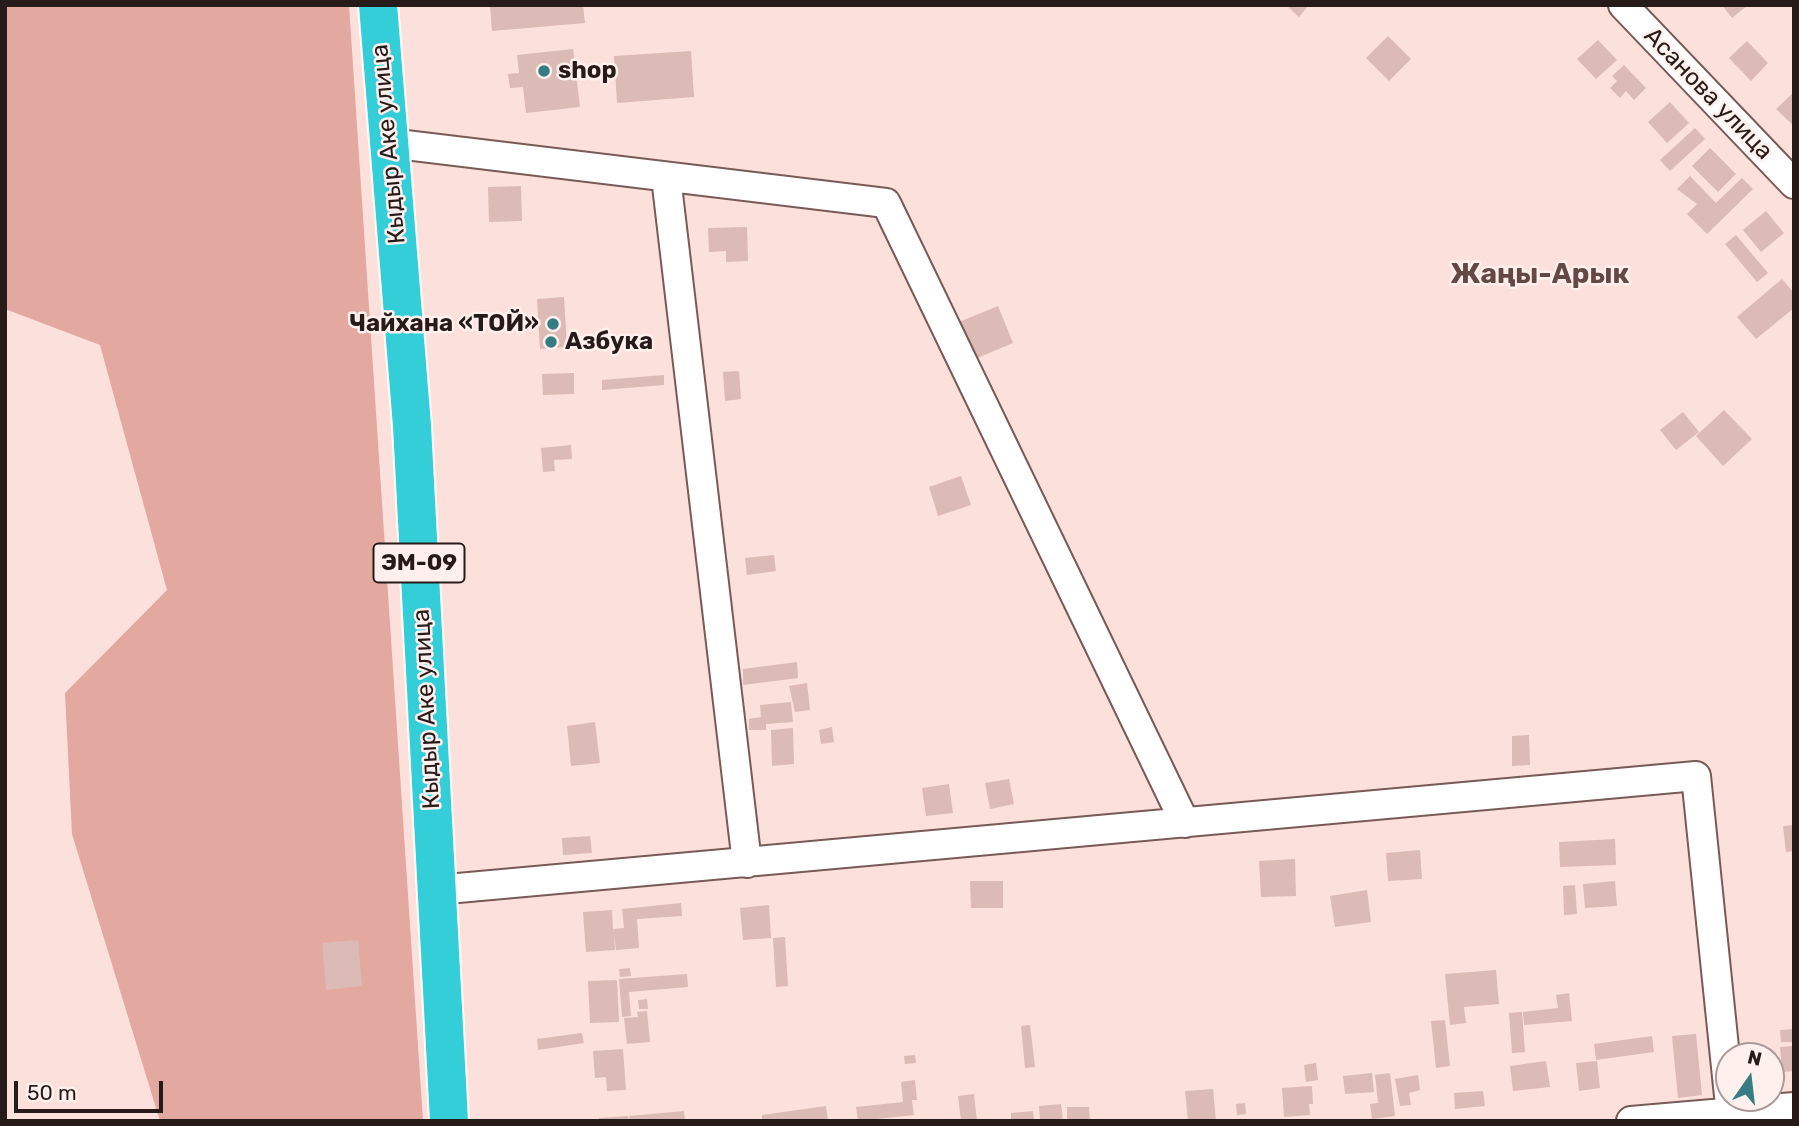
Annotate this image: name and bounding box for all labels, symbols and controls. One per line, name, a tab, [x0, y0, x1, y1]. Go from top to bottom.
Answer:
street label: Асанова улица	[1638, 22, 1778, 166]
street label: Кыдыр Аке улица	[366, 43, 412, 245]
place label: shop	[558, 57, 617, 85]
marker: shop	[536, 63, 552, 79]
district label: Жаңы-Арык	[1451, 258, 1629, 292]
place label: Чайхана «ТОЙ»	[349, 310, 539, 338]
marker: Чайхана «ТОЙ»	[545, 316, 561, 332]
place label: Азбука	[565, 328, 653, 356]
marker: Азбука	[543, 334, 559, 350]
road number: ЭМ-09	[374, 544, 464, 582]
street label: Кыдыр Аке улица	[407, 608, 447, 810]
north arrow	[1715, 1042, 1785, 1112]
text: N	[1745, 1045, 1764, 1071]
scale bar	[18, 1066, 166, 1110]
text: 50 m	[27, 1080, 77, 1105]

